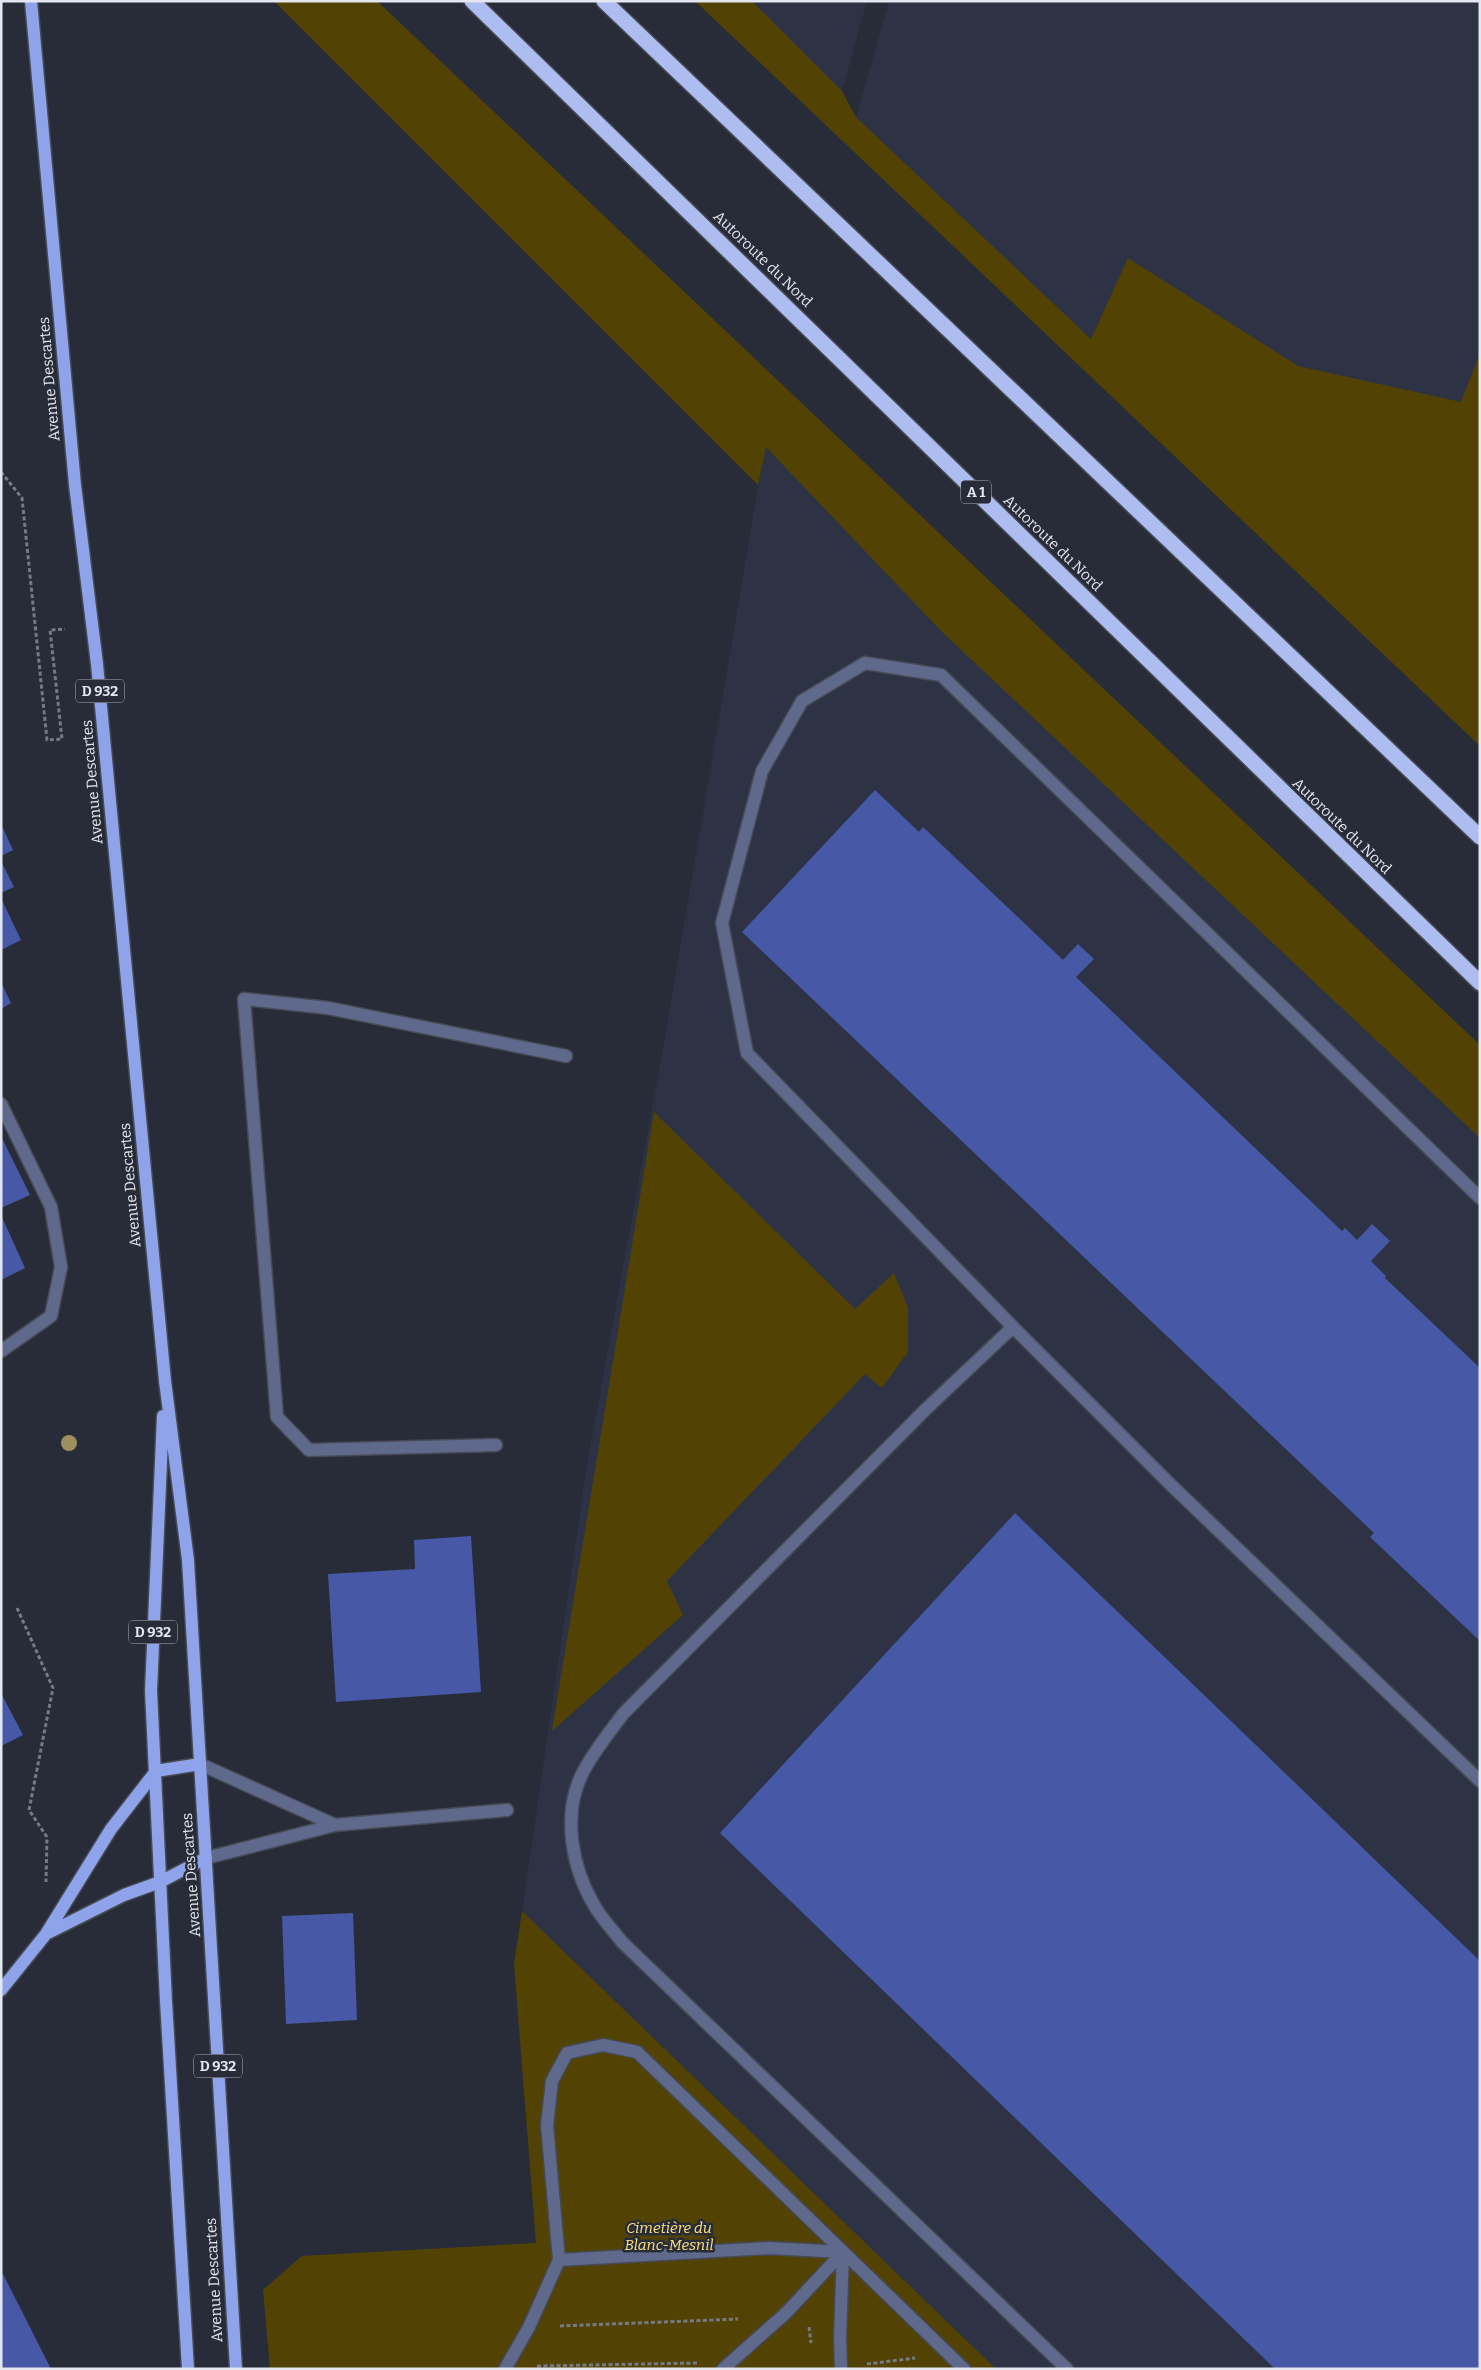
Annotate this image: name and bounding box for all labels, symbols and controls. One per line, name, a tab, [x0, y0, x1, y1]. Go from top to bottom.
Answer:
street label: Autoroute du Nord	[710, 207, 816, 311]
street label: Avenue Descartes	[35, 316, 63, 442]
road number: A 1	[961, 481, 991, 504]
street label: Autoroute du Nord	[1000, 491, 1106, 595]
road number: D 932	[76, 679, 124, 702]
street label: Avenue Descartes	[78, 719, 106, 845]
street label: Autoroute du Nord	[1289, 774, 1395, 878]
street label: Avenue Descartes	[116, 1122, 144, 1248]
road number: D 932	[129, 1620, 177, 1644]
street label: Avenue Descartes	[178, 1812, 204, 1938]
road number: D 932	[194, 2054, 242, 2078]
street label: Avenue Descartes	[202, 2217, 226, 2343]
park label: Cimetière du Blanc-Mesnil	[624, 2219, 714, 2254]

